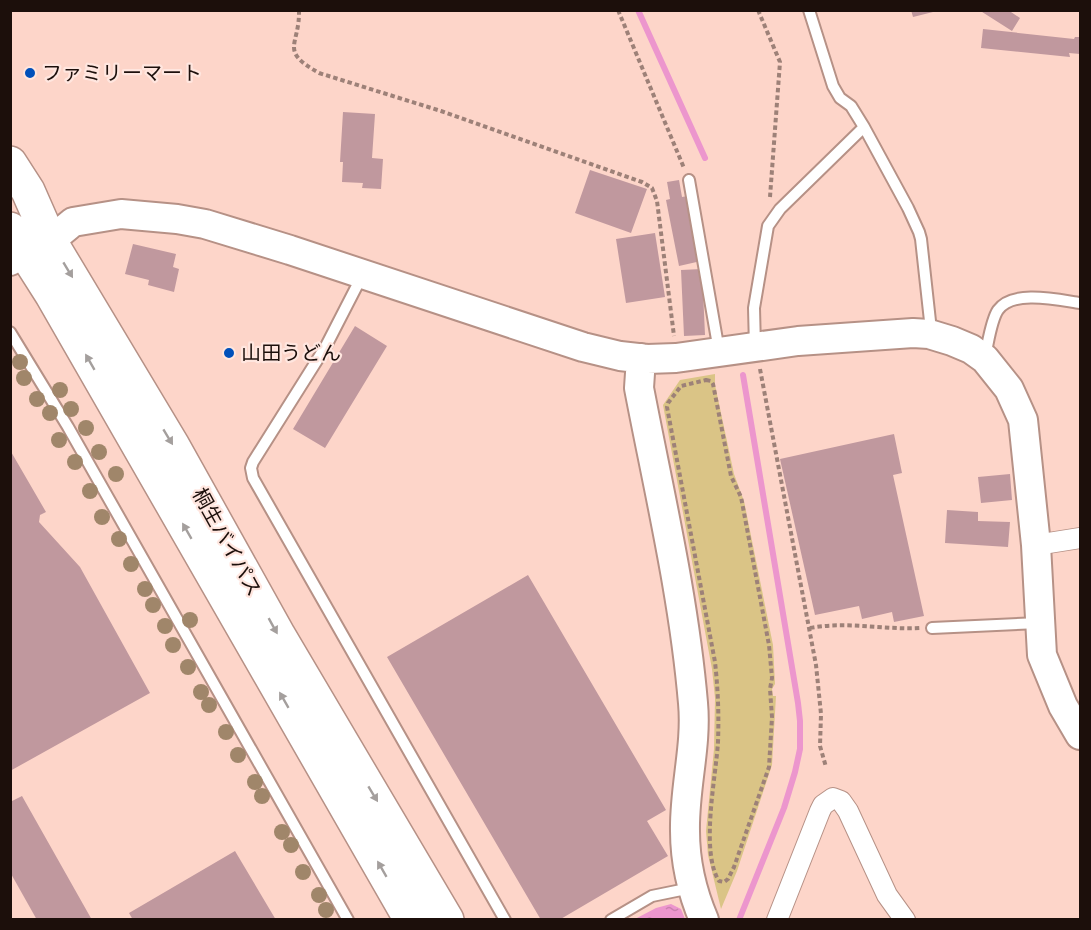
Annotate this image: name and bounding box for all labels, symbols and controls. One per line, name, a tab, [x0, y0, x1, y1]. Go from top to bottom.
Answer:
place label: ファミリーマート	[42, 61, 202, 85]
marker: ファミリーマート	[23, 66, 37, 80]
one-way arrow	[63, 262, 73, 279]
place label: 山田うどん	[241, 341, 341, 365]
marker: 山田うどん	[222, 346, 236, 360]
one-way arrow	[85, 353, 95, 370]
one-way arrow	[163, 429, 174, 445]
street label: 桐生バイパス	[188, 484, 266, 600]
one-way arrow	[182, 523, 193, 539]
one-way arrow	[268, 618, 278, 635]
one-way arrow	[279, 692, 290, 708]
one-way arrow	[367, 786, 378, 802]
one-way arrow	[376, 861, 387, 877]

